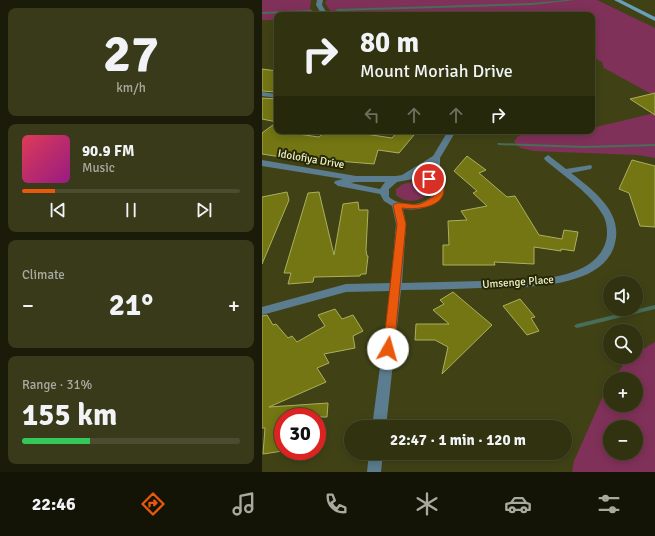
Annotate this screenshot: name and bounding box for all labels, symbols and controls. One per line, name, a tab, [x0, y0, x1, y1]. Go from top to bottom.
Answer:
text: 27	[103, 22, 159, 86]
text: 80 m	[360, 26, 419, 60]
icon: right	[294, 28, 346, 80]
text: Mount Moriah Drive	[360, 60, 513, 82]
text: km/h	[116, 80, 146, 96]
icon: left	[361, 104, 383, 126]
icon: ahead	[403, 104, 425, 126]
icon: ahead	[445, 104, 467, 126]
icon: right	[487, 104, 509, 126]
text: 90.9 FM	[82, 142, 134, 160]
street label: Idolofiya Drive	[277, 147, 345, 171]
text: Music	[82, 160, 115, 176]
pin	[412, 162, 446, 196]
icon: arrive	[418, 168, 440, 190]
icon: previous	[47, 199, 69, 221]
icon: pause	[120, 199, 142, 221]
icon: next	[193, 199, 215, 221]
text: Climate	[22, 267, 65, 283]
street label: Umsenge Place	[482, 273, 554, 291]
map controls	[603, 276, 643, 460]
button: sound	[603, 276, 643, 316]
text: 21°	[109, 287, 153, 324]
text: −	[22, 292, 34, 319]
text: +	[228, 292, 240, 319]
button: search	[603, 324, 643, 364]
position arrow	[367, 328, 409, 370]
button: +	[603, 372, 643, 412]
text: Range · 31%	[22, 377, 92, 393]
text: 155 km	[22, 397, 117, 434]
speed limit sign: 30	[274, 408, 326, 460]
button: −	[603, 420, 643, 460]
text: 22:47 · 1 min · 120 m	[390, 431, 526, 449]
icon: directions	[139, 490, 167, 518]
icon: music	[230, 490, 258, 518]
icon: phone	[322, 490, 350, 518]
icon: climate	[413, 490, 441, 518]
icon: car	[504, 490, 532, 518]
icon: filters	[595, 490, 623, 518]
text: 22:46	[32, 493, 76, 515]

